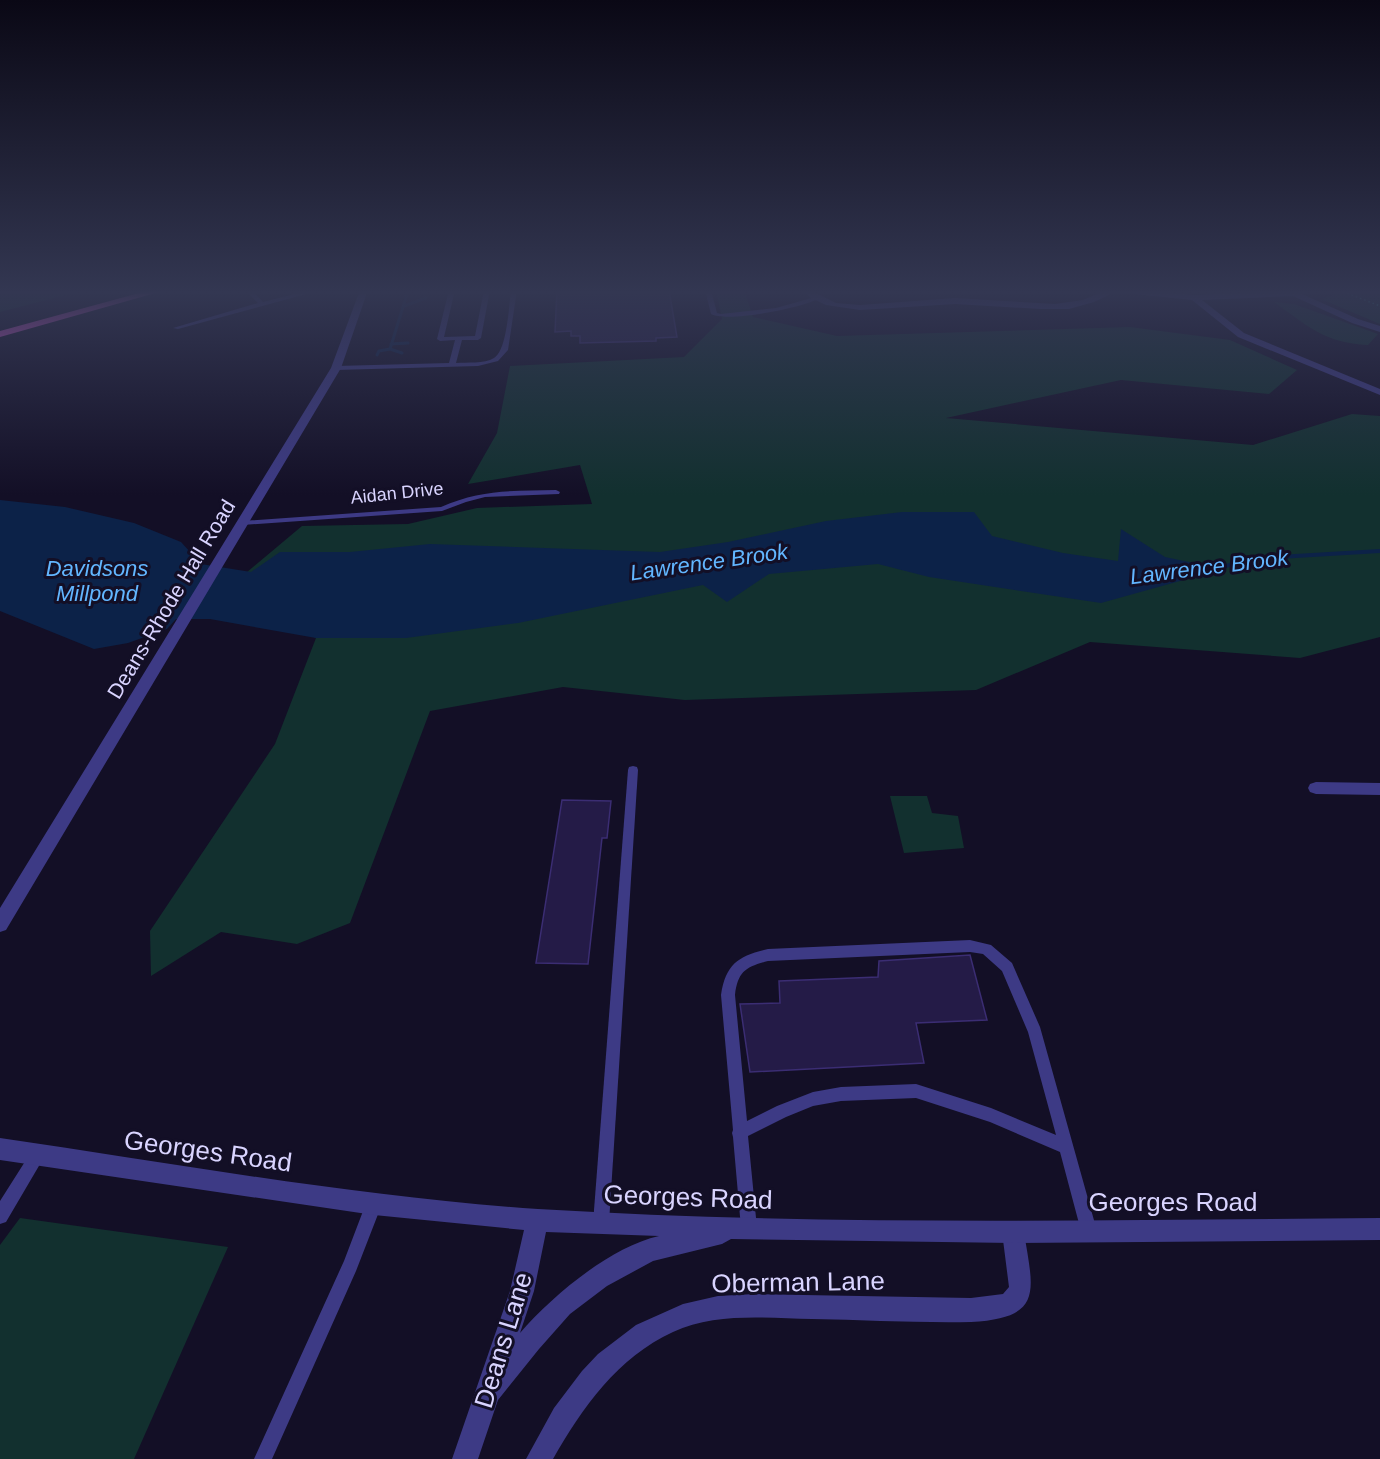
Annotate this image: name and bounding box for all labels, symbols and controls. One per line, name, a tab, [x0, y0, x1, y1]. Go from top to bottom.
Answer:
street label: Aidan Drive	[350, 478, 444, 508]
street label: Deans-Rhode Hall Road	[103, 496, 239, 702]
water label: Lawrence Brook	[629, 538, 790, 585]
water label: Lawrence Brook	[1129, 545, 1290, 589]
water label: Davidsons Millpond	[46, 556, 148, 606]
street label: Georges Road	[122, 1124, 294, 1178]
street label: Georges Road	[603, 1179, 773, 1215]
street label: Georges Road	[1088, 1187, 1258, 1217]
street label: Oberman Lane	[711, 1265, 885, 1299]
street label: Deans Lane	[468, 1269, 538, 1411]

